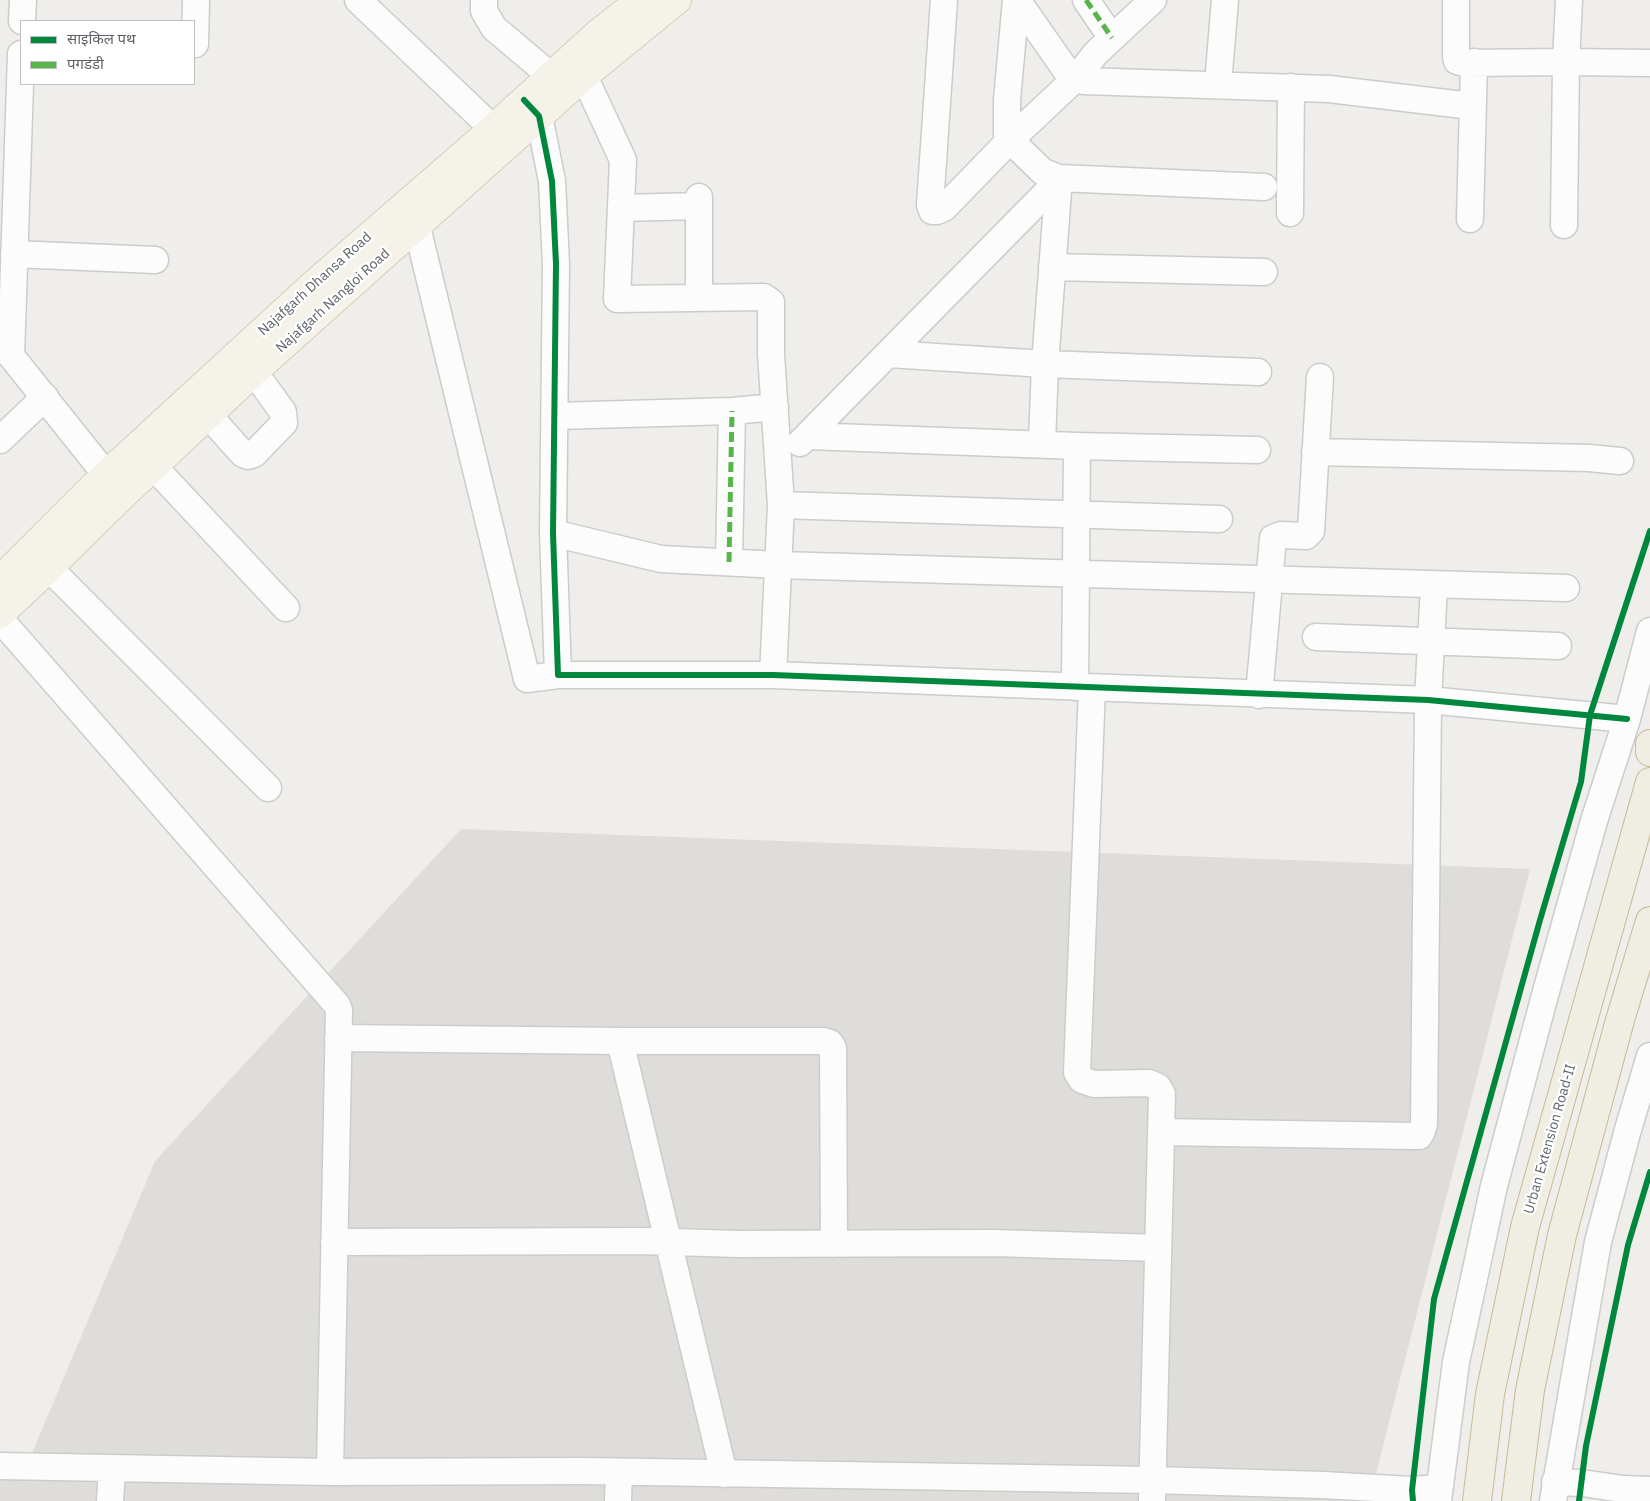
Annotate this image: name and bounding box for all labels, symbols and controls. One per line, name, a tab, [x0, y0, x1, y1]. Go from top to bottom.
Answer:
legend	[20, 20, 195, 85]
text: साइकिल पथ	[67, 29, 136, 48]
text: पगडंडी	[67, 54, 104, 73]
street label: Najafgarh Dhansa Road	[255, 229, 375, 339]
street label: Najafgarh Nangloi Road	[273, 245, 393, 357]
street label: Urban Extension Road-II	[1521, 1062, 1579, 1216]

